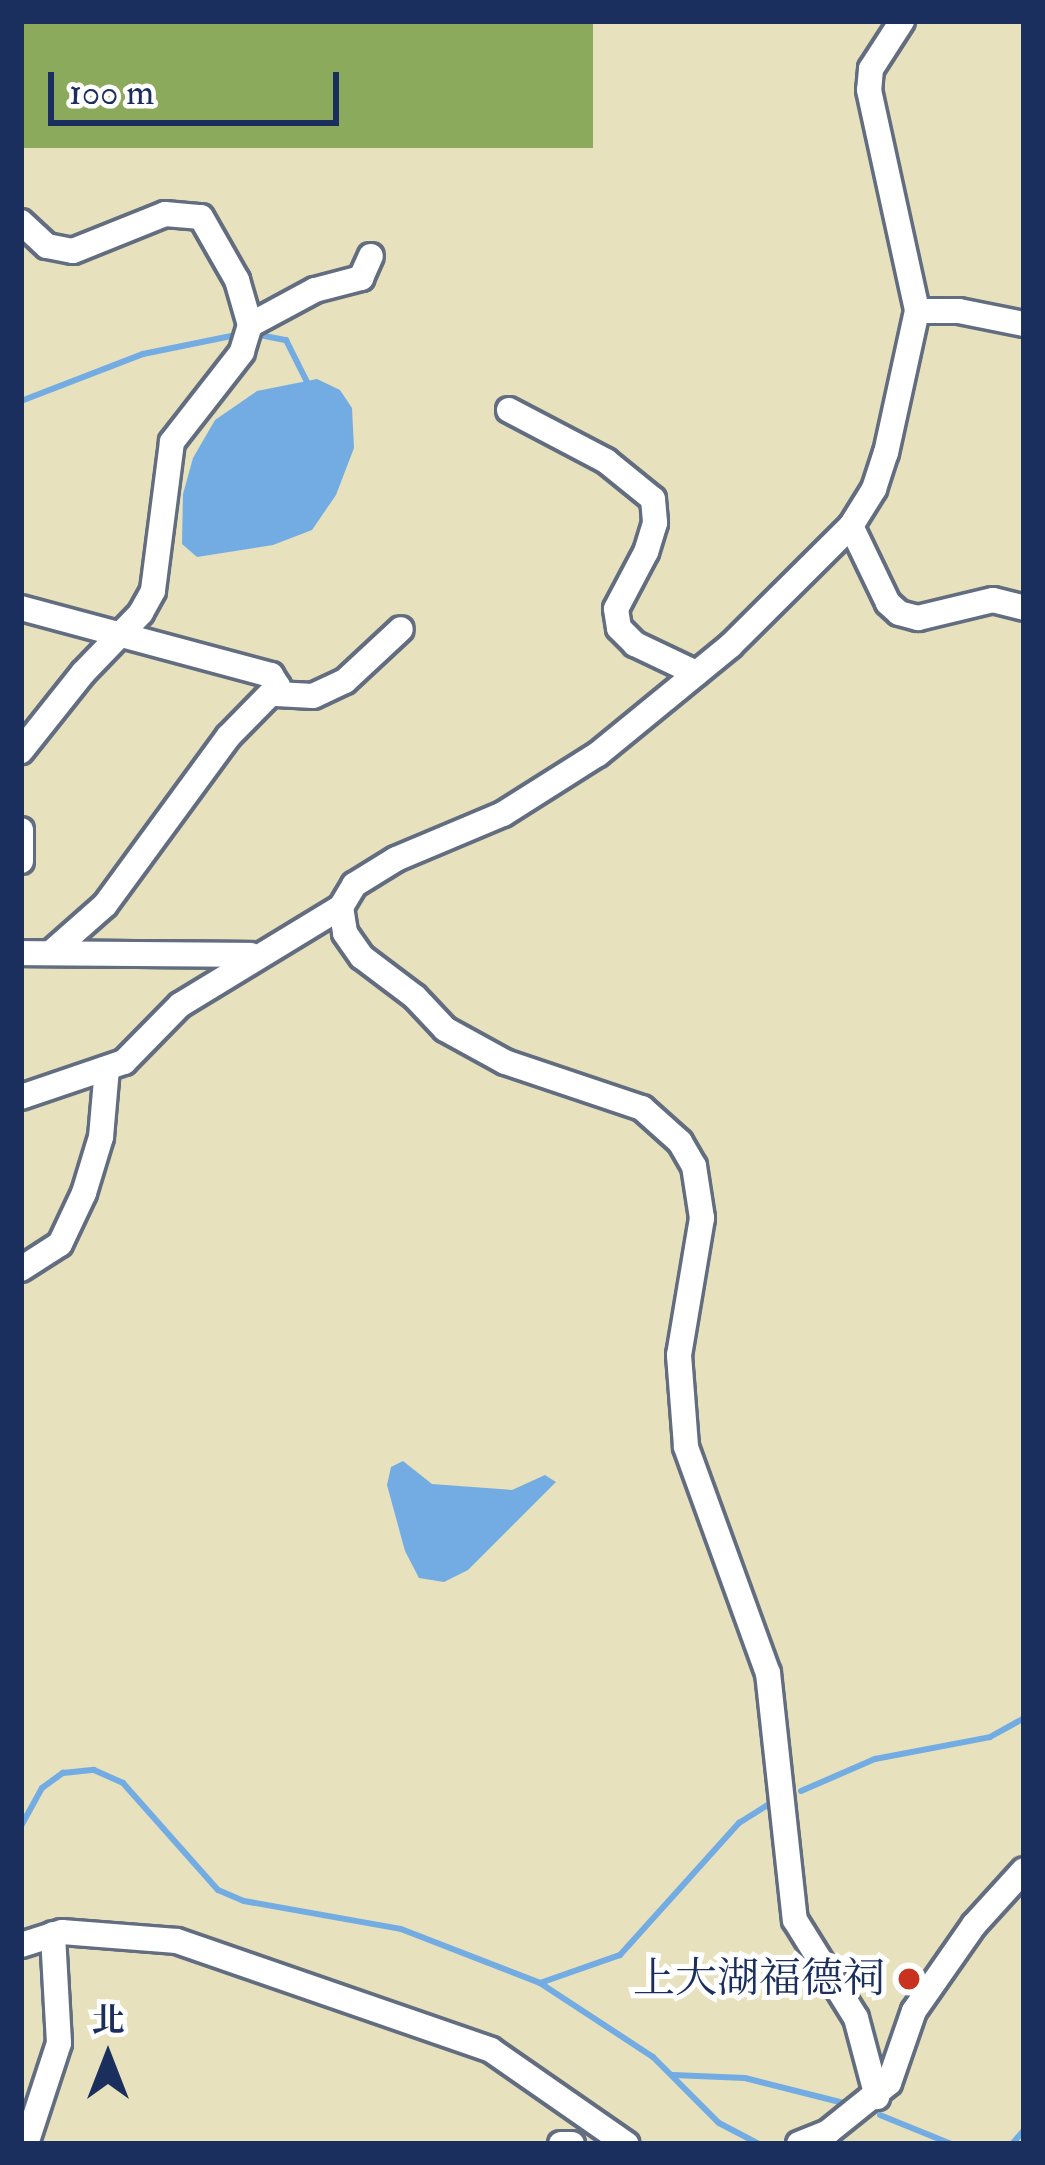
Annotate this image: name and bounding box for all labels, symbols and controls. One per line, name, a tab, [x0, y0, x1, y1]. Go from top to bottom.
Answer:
scale bar	[54, 48, 345, 122]
text: 100 m	[69, 70, 154, 115]
place label: 上大湖福德祠	[633, 1954, 885, 2004]
marker: 上大湖福德祠	[896, 1966, 922, 1992]
north arrow	[48, 1997, 168, 2117]
text: 北	[92, 2000, 125, 2041]

